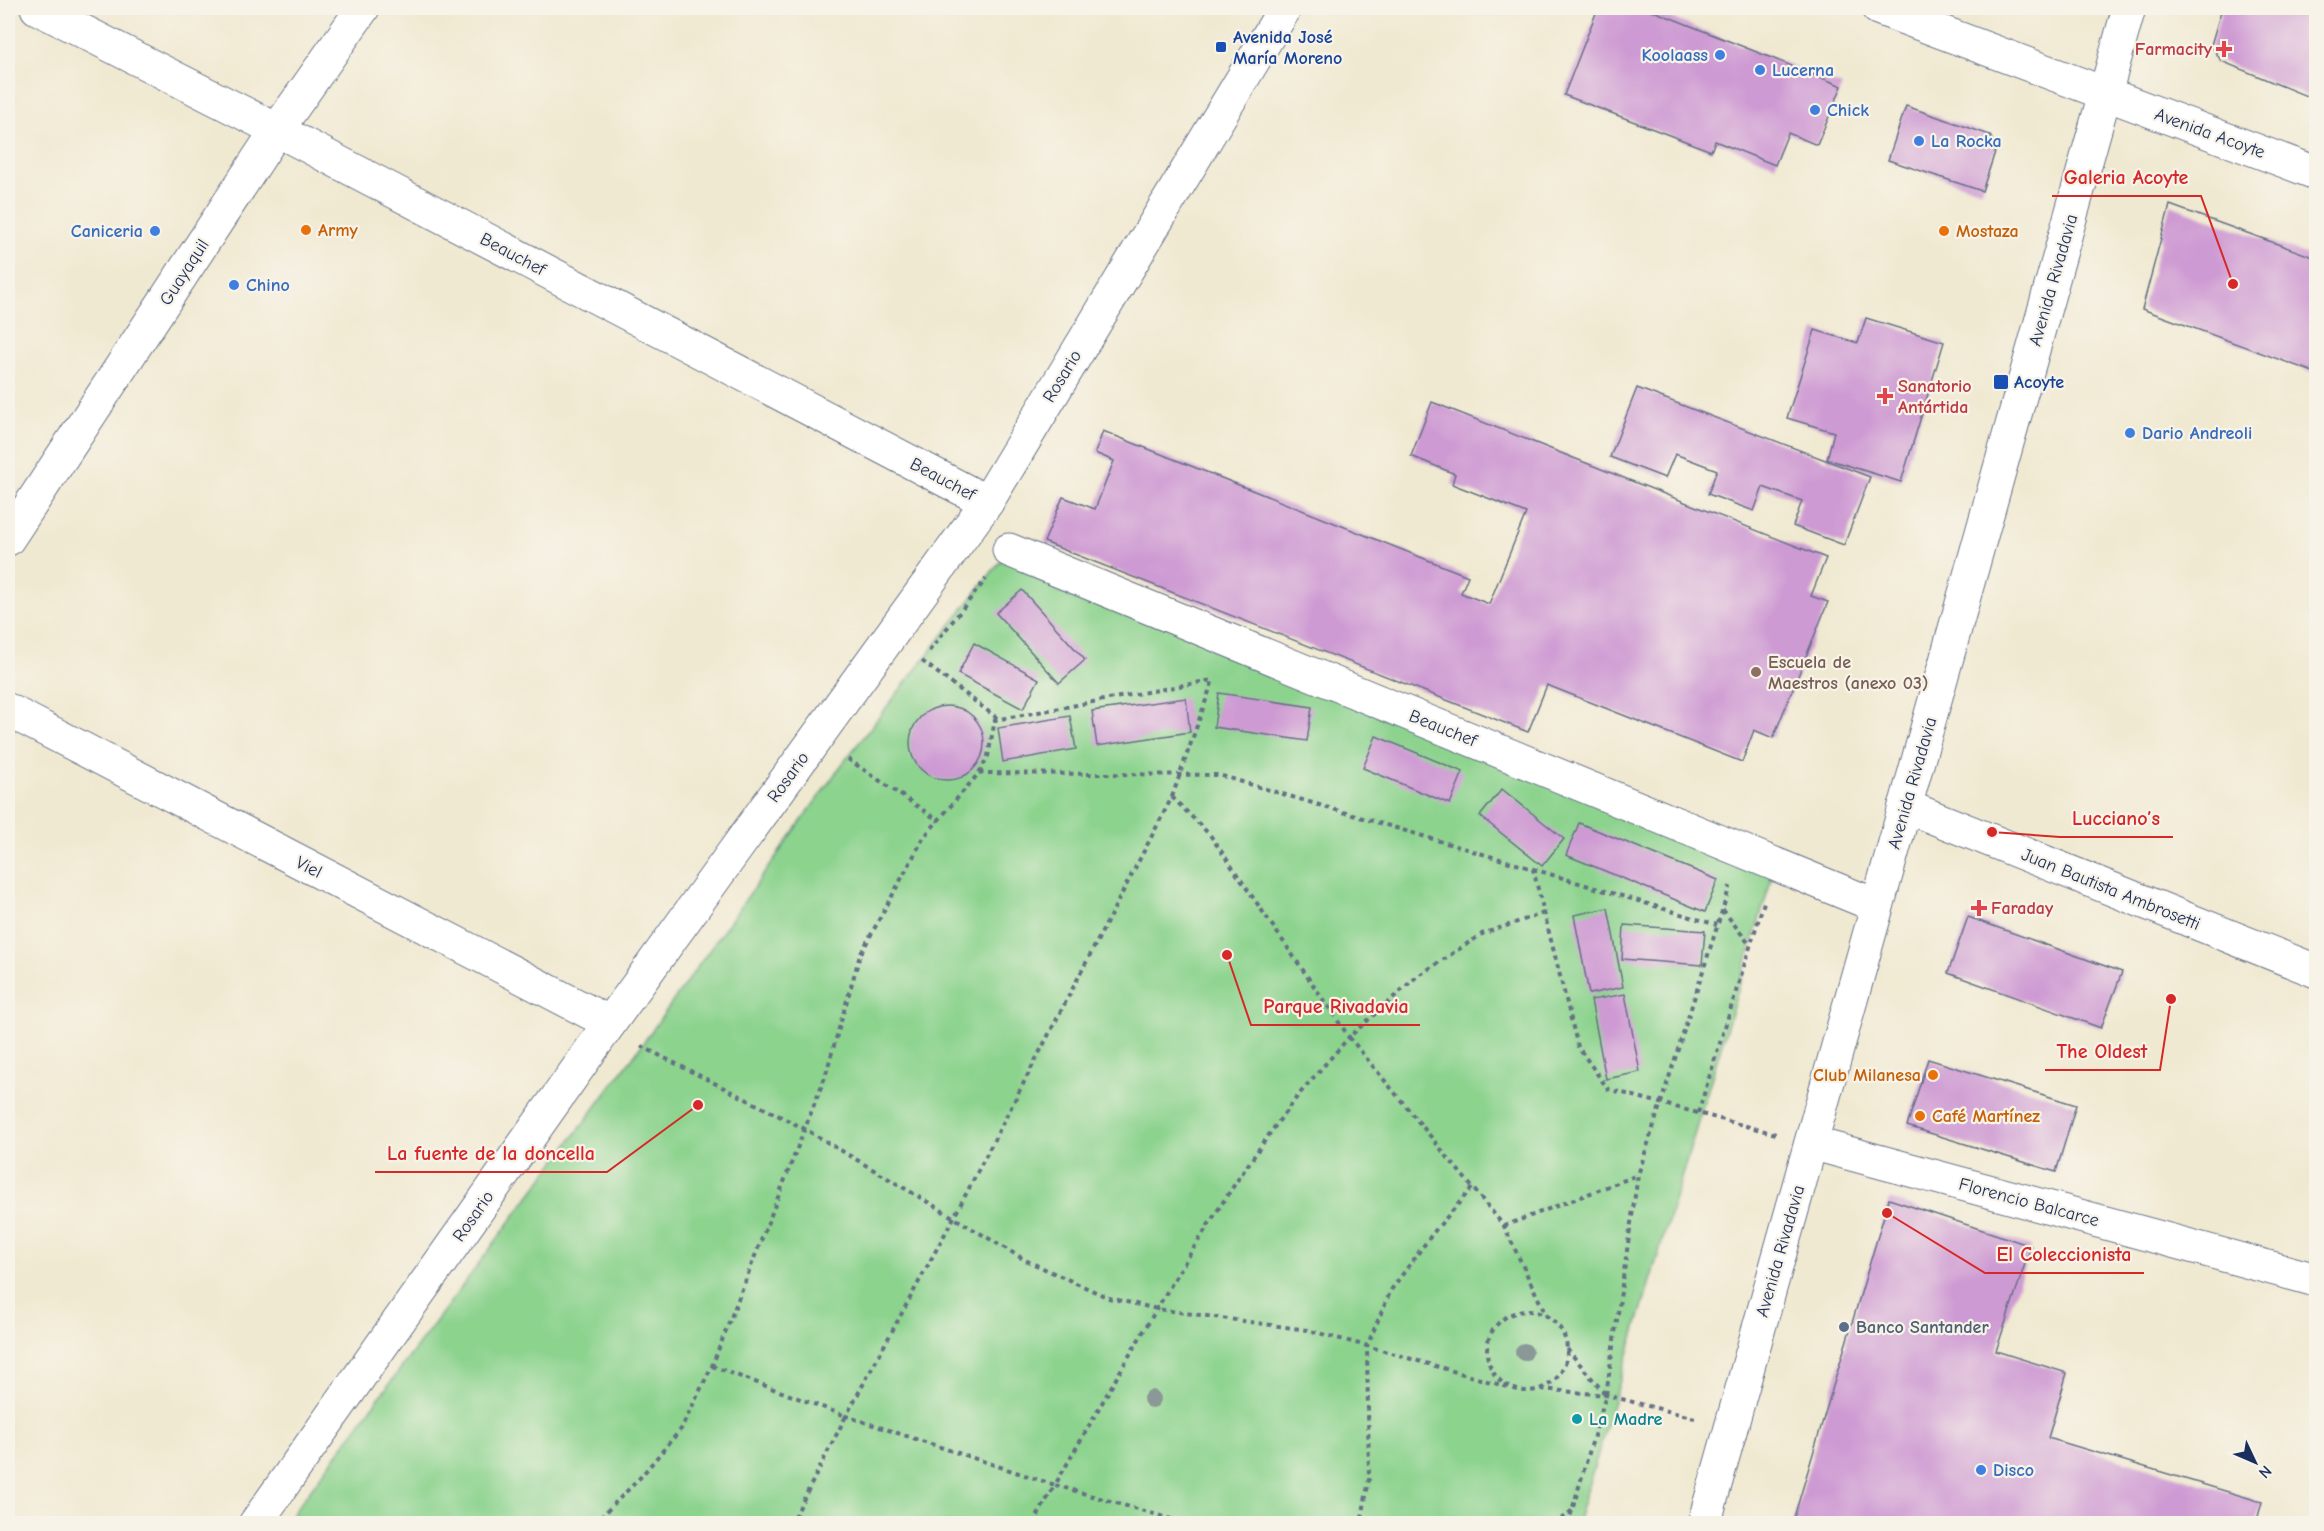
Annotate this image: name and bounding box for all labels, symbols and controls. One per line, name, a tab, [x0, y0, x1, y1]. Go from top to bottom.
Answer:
place label: Avenida José María Moreno	[1233, 27, 1342, 69]
place label: Farmacity	[2135, 39, 2213, 60]
marker: Avenida José María Moreno	[1214, 40, 1228, 54]
marker: Farmacity	[2217, 42, 2231, 56]
place label: Koolaass	[1641, 45, 1708, 66]
marker: Koolaass	[1713, 48, 1727, 62]
place label: Lucerna	[1772, 60, 1834, 81]
marker: Lucerna	[1753, 63, 1767, 77]
place label: Chick	[1827, 100, 1869, 121]
marker: Chick	[1808, 103, 1822, 117]
street label: Avenida Acoyte	[2152, 104, 2268, 163]
place label: La Rocka	[1931, 131, 2002, 152]
marker: La Rocka	[1912, 134, 1926, 148]
callout: Galeria Acoyte	[2052, 158, 2201, 196]
text: Galeria Acoyte	[2064, 166, 2189, 189]
street label: Avenida Rivadavia	[2025, 212, 2082, 349]
place label: Army	[318, 220, 359, 241]
place label: Caniceria	[71, 221, 143, 242]
place label: Mostaza	[1956, 221, 2019, 242]
marker: Army	[299, 223, 313, 237]
marker: Caniceria	[148, 224, 162, 238]
marker: Mostaza	[1937, 224, 1951, 238]
street label: Beauchef	[476, 228, 550, 281]
street label: Guayaquil	[155, 235, 214, 309]
place label: Chino	[246, 275, 290, 296]
marker: Chino	[227, 278, 241, 292]
street label: Rosario	[1039, 346, 1086, 406]
place label: Acoyte	[2014, 372, 2064, 393]
marker: Acoyte	[1992, 373, 2010, 391]
place label: Sanatorio Antártida	[1898, 376, 1972, 418]
marker: Sanatorio Antártida	[1876, 387, 1894, 405]
place label: Dario Andreoli	[2142, 423, 2252, 444]
marker: Dario Andreoli	[2123, 426, 2137, 440]
street label: Beauchef	[906, 453, 980, 506]
place label: Escuela de Maestros (anexo 03)	[1768, 652, 1928, 694]
marker: Escuela de Maestros (anexo 03)	[1749, 665, 1763, 679]
street label: Beauchef	[1406, 705, 1481, 752]
street label: Avenida Rivadavia	[1884, 715, 1941, 852]
street label: Rosario	[763, 748, 814, 807]
callout: Lucciano’s	[2060, 799, 2173, 837]
text: Lucciano’s	[2072, 807, 2160, 830]
street label: Juan Bautista Ambrosetti	[2018, 844, 2203, 935]
street label: Viel	[292, 852, 325, 883]
place label: Faraday	[1991, 898, 2054, 919]
marker: Faraday	[1972, 901, 1986, 915]
callout: Parque Rivadavia	[1251, 987, 1420, 1025]
text: Parque Rivadavia	[1263, 995, 1409, 1018]
callout: The Oldest	[2045, 1032, 2160, 1070]
text: The Oldest	[2057, 1040, 2148, 1063]
place label: Club Milanesa	[1813, 1065, 1921, 1086]
marker: Club Milanesa	[1926, 1068, 1940, 1082]
place label: Café Martínez	[1932, 1106, 2040, 1127]
marker: Café Martínez	[1913, 1109, 1927, 1123]
callout: La fuente de la doncella	[375, 1134, 607, 1172]
text: La fuente de la doncella	[387, 1142, 595, 1165]
street label: Florencio Balcarce	[1956, 1174, 2101, 1231]
street label: Avenida Rivadavia	[1752, 1183, 1809, 1320]
street label: Rosario	[448, 1187, 498, 1246]
callout: El Coleccionista	[1985, 1235, 2144, 1273]
text: El Coleccionista	[1996, 1243, 2132, 1266]
place label: Banco Santander	[1856, 1317, 1989, 1338]
marker: Banco Santander	[1837, 1320, 1851, 1334]
place label: La Madre	[1589, 1409, 1663, 1430]
marker: La Madre	[1570, 1412, 1584, 1426]
north arrow	[2225, 1432, 2285, 1492]
place label: Disco	[1993, 1460, 2034, 1481]
text: N	[2255, 1462, 2275, 1482]
marker: Disco	[1974, 1463, 1988, 1477]

